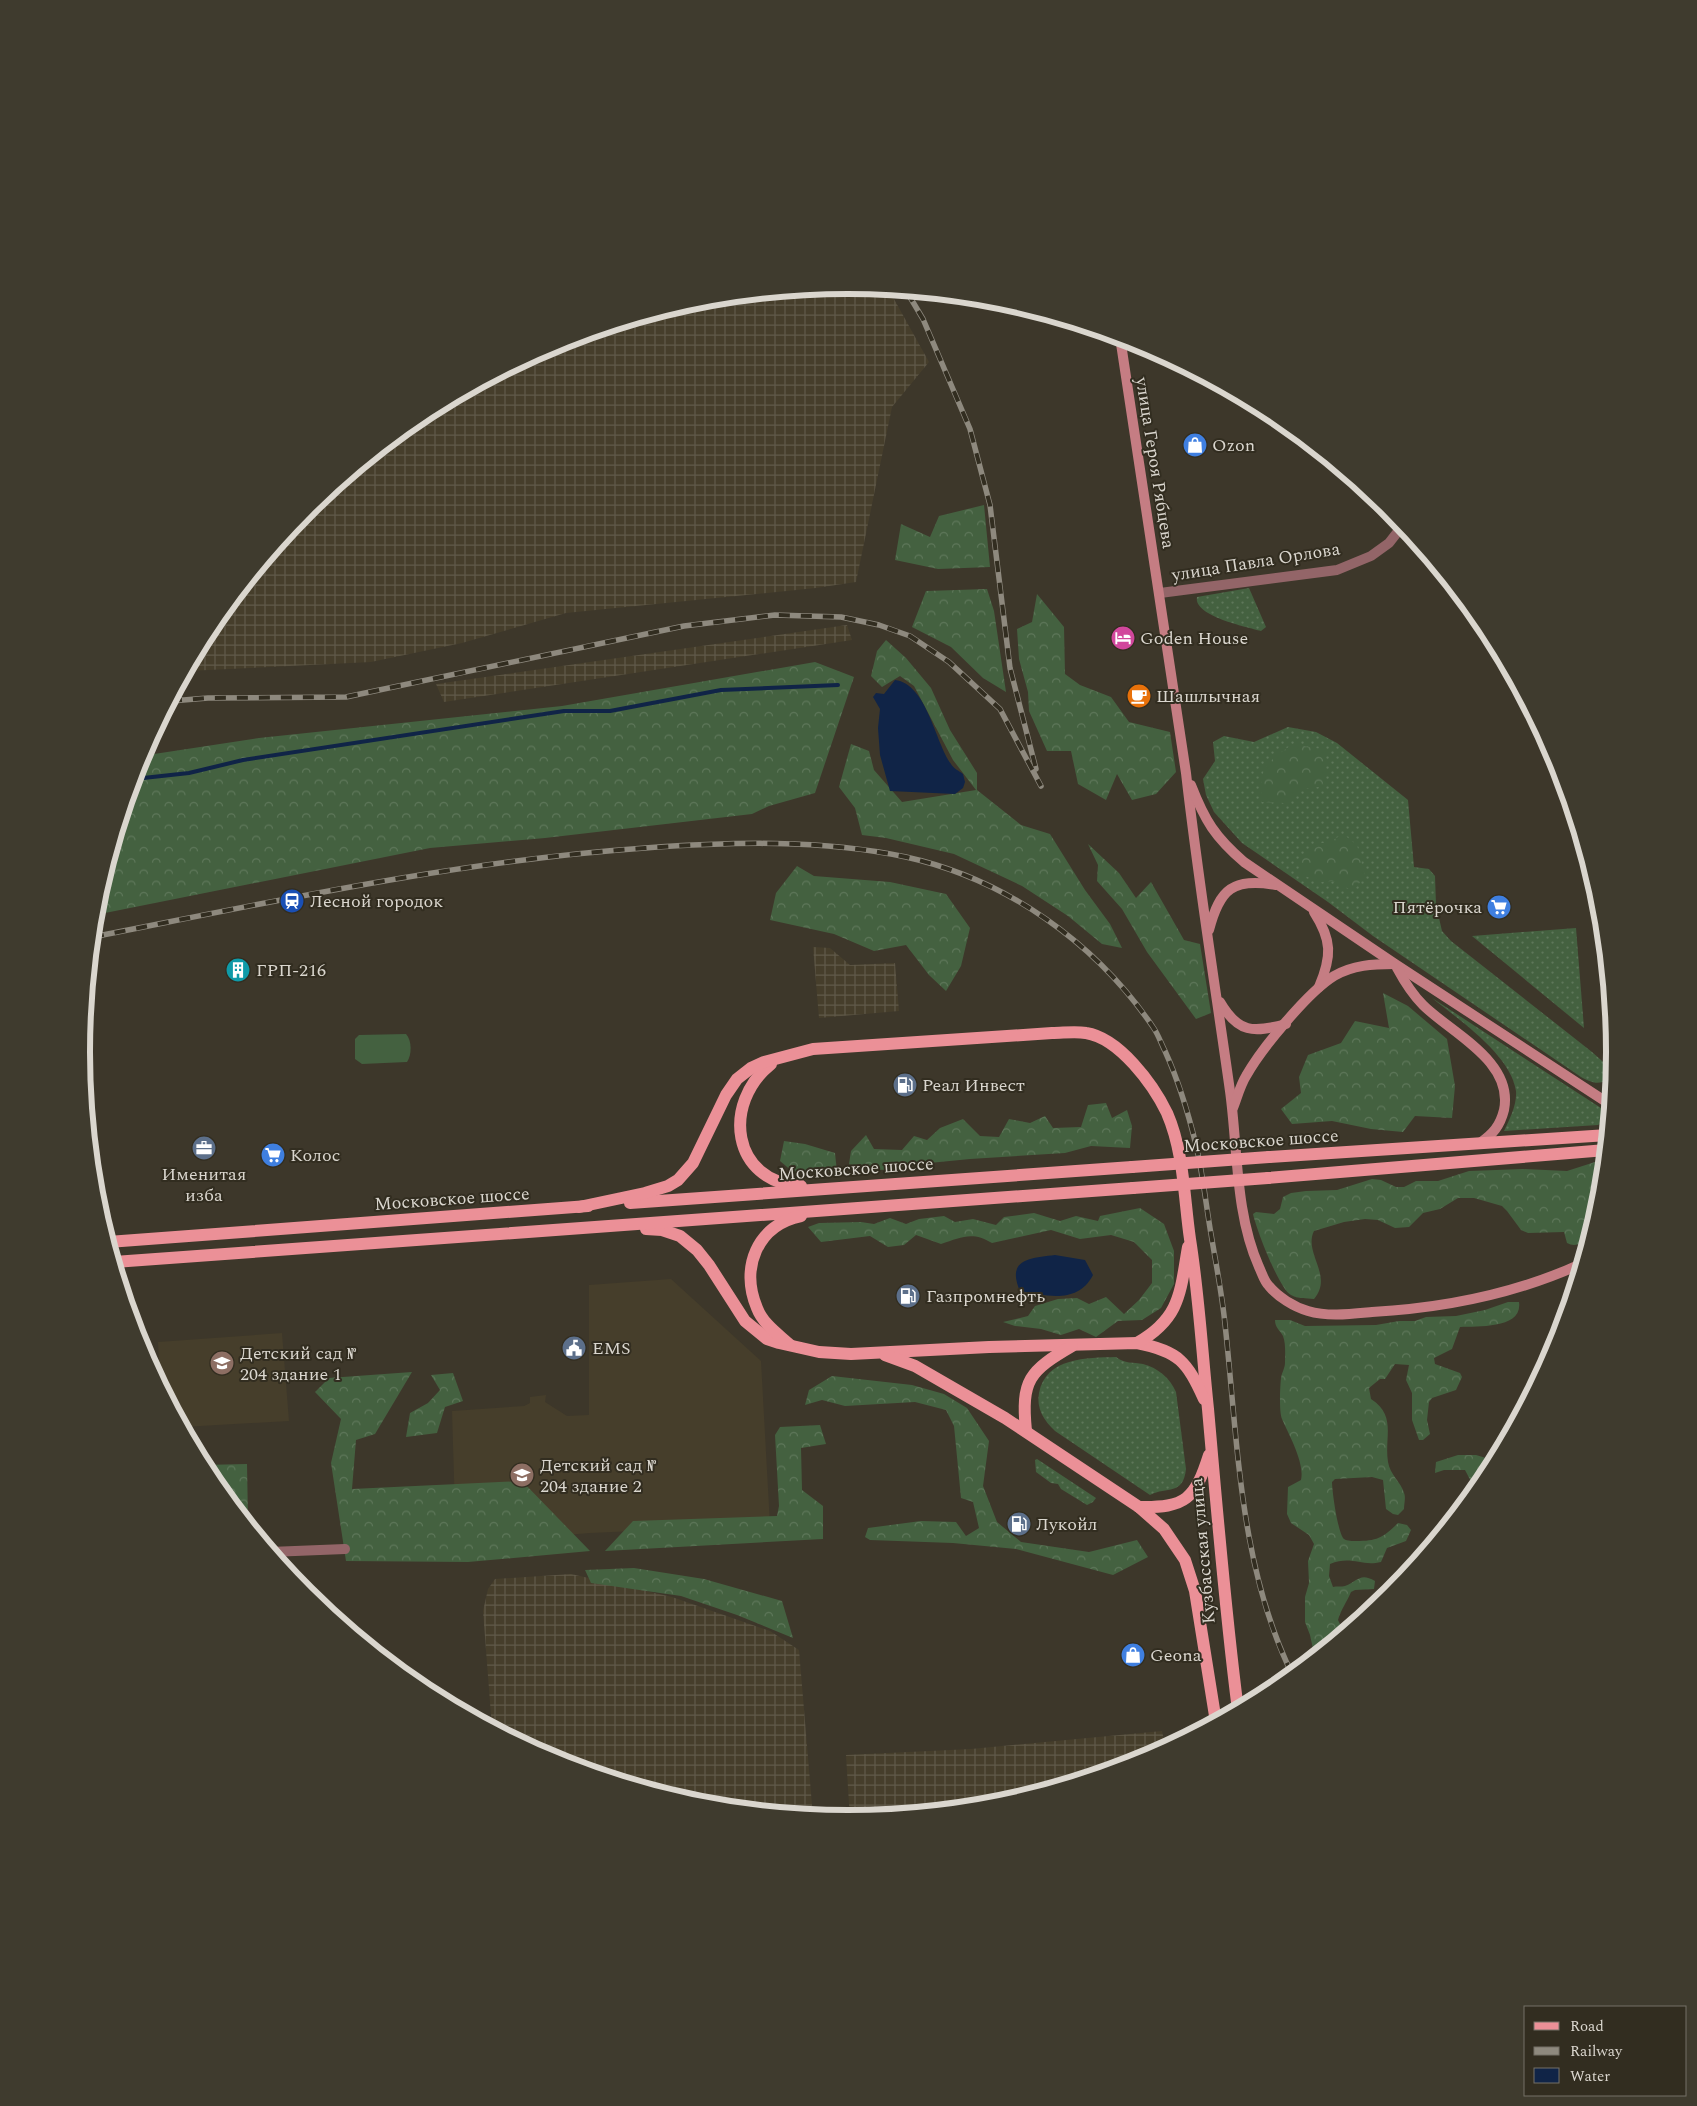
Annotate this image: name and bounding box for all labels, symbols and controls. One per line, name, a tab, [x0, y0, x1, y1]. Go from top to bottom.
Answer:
street label: улица Героя Рябцева	[1128, 374, 1182, 551]
shop icon: Ozon	[1182, 432, 1208, 458]
place label: Ozon	[1212, 432, 1255, 459]
street label: улица Павла Орлова	[1169, 535, 1342, 589]
hotel icon: Goden House	[1110, 625, 1136, 651]
place label: Goden House	[1140, 625, 1248, 652]
cafe icon: Шашлычная	[1126, 683, 1152, 709]
place label: Шашлычная	[1156, 683, 1260, 710]
station icon: Лесной городок	[279, 888, 305, 914]
place label: Лесной городок	[310, 888, 443, 915]
place label: Пятёрочка	[1392, 894, 1482, 921]
supermarket icon: Пятёрочка	[1486, 894, 1512, 920]
building icon: ГРП-216	[225, 957, 251, 983]
place label: ГРП-216	[256, 957, 326, 984]
fuel station icon: Реал Инвест	[892, 1072, 918, 1098]
place label: Реал Инвест	[922, 1072, 1025, 1099]
street label: Московское шоссе	[1182, 1122, 1340, 1160]
office icon: Именитая изба	[191, 1135, 217, 1161]
supermarket icon: Колос	[260, 1142, 286, 1168]
place label: Колос	[290, 1142, 340, 1169]
street label: Московское шоссе	[777, 1150, 935, 1188]
place label: Именитая изба	[162, 1161, 246, 1209]
street label: Московское шоссе	[373, 1180, 531, 1218]
fuel station icon: Газпромнефть	[895, 1283, 921, 1309]
place label: Газпромнефть	[926, 1283, 1045, 1310]
public building icon: EMS	[561, 1335, 587, 1361]
place label: EMS	[592, 1335, 631, 1362]
place label: Детский сад № 204 здание 1	[240, 1340, 357, 1388]
school or university icon: Детский сад № 204 здание 1	[209, 1350, 235, 1376]
place label: Детский сад № 204 здание 2	[540, 1452, 657, 1500]
school or university icon: Детский сад № 204 здание 2	[509, 1462, 535, 1488]
street label: Кузбасская улица	[1183, 1477, 1223, 1625]
fuel station icon: Лукойл	[1006, 1511, 1032, 1537]
place label: Лукойл	[1036, 1511, 1098, 1538]
shop icon: Geona	[1120, 1642, 1146, 1668]
place label: Geona	[1150, 1642, 1202, 1669]
legend	[1524, 2006, 1687, 2096]
text: Road	[1570, 2015, 1604, 2038]
text: Railway	[1570, 2040, 1623, 2063]
text: Water	[1570, 2065, 1610, 2088]

